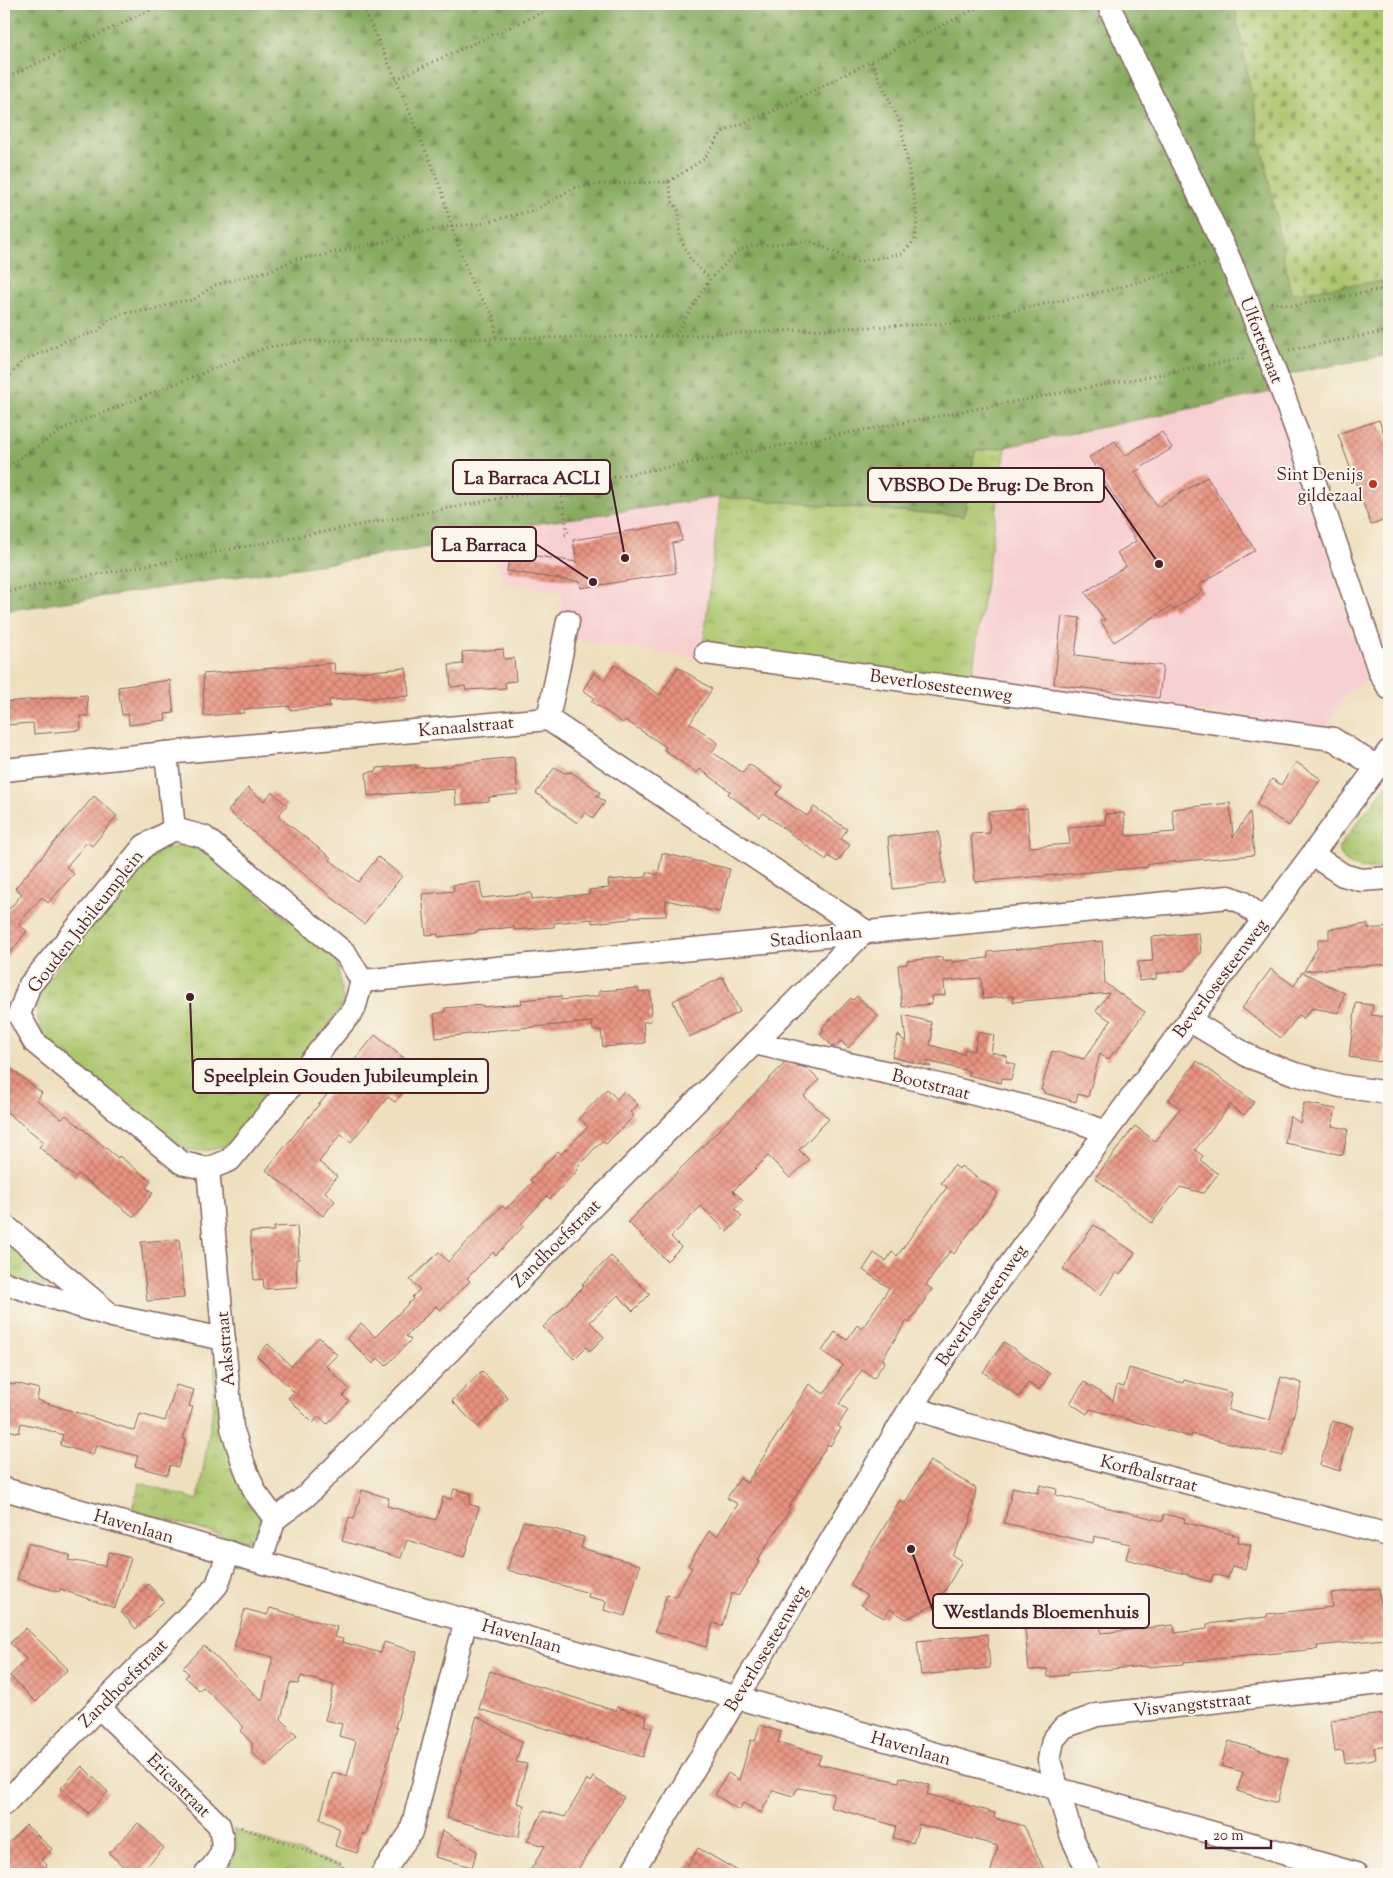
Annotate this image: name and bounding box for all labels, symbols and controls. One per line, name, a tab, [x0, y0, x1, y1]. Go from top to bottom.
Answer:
street label: Ulfortstraat	[1232, 294, 1289, 388]
callout: La Barraca ACLI	[453, 460, 610, 494]
place label: Sint Denijs gildezaal	[1276, 463, 1363, 510]
text: La Barraca ACLI	[464, 466, 601, 493]
callout: VBSBO De Brug: De Bron	[868, 468, 1104, 502]
text: VBSBO De Brug: De Bron	[878, 473, 1095, 500]
marker: Sint Denijs gildezaal	[1367, 478, 1379, 490]
callout: La Barraca	[432, 527, 536, 561]
text: La Barraca	[442, 533, 527, 560]
street label: Beverlosesteenweg	[868, 664, 1014, 710]
street label: Kanaalstraat	[417, 711, 515, 745]
street label: Gouden Jubileumplein	[22, 845, 151, 999]
street label: Beverlosesteenweg	[1168, 914, 1275, 1044]
street label: Stadionlaan	[769, 920, 864, 956]
callout: Speelplein Gouden Jubileumplein	[193, 1059, 488, 1093]
text: Speelplein Gouden Jubileumplein	[204, 1064, 479, 1091]
street label: Bootstraat	[889, 1064, 972, 1108]
street label: Zandhoefstraat	[507, 1194, 608, 1295]
street label: Beverlosesteenweg	[931, 1240, 1035, 1372]
street label: Aakstraat	[211, 1310, 243, 1387]
street label: Korfbalstraat	[1097, 1449, 1200, 1500]
street label: Havenlaan	[90, 1504, 177, 1552]
street label: Beverlosesteenweg	[720, 1581, 816, 1717]
callout: Westlands Bloemenhuis	[933, 1594, 1149, 1628]
text: Westlands Bloemenhuis	[943, 1600, 1140, 1627]
street label: Havenlaan	[478, 1614, 565, 1662]
street label: Zandhoefstraat	[74, 1634, 175, 1735]
street label: Visvangststraat	[1132, 1687, 1252, 1725]
street label: Havenlaan	[867, 1726, 954, 1774]
street label: Ericastraat	[140, 1748, 216, 1824]
scale bar	[1206, 1818, 1270, 1850]
text: 20 m	[1213, 1826, 1244, 1847]

